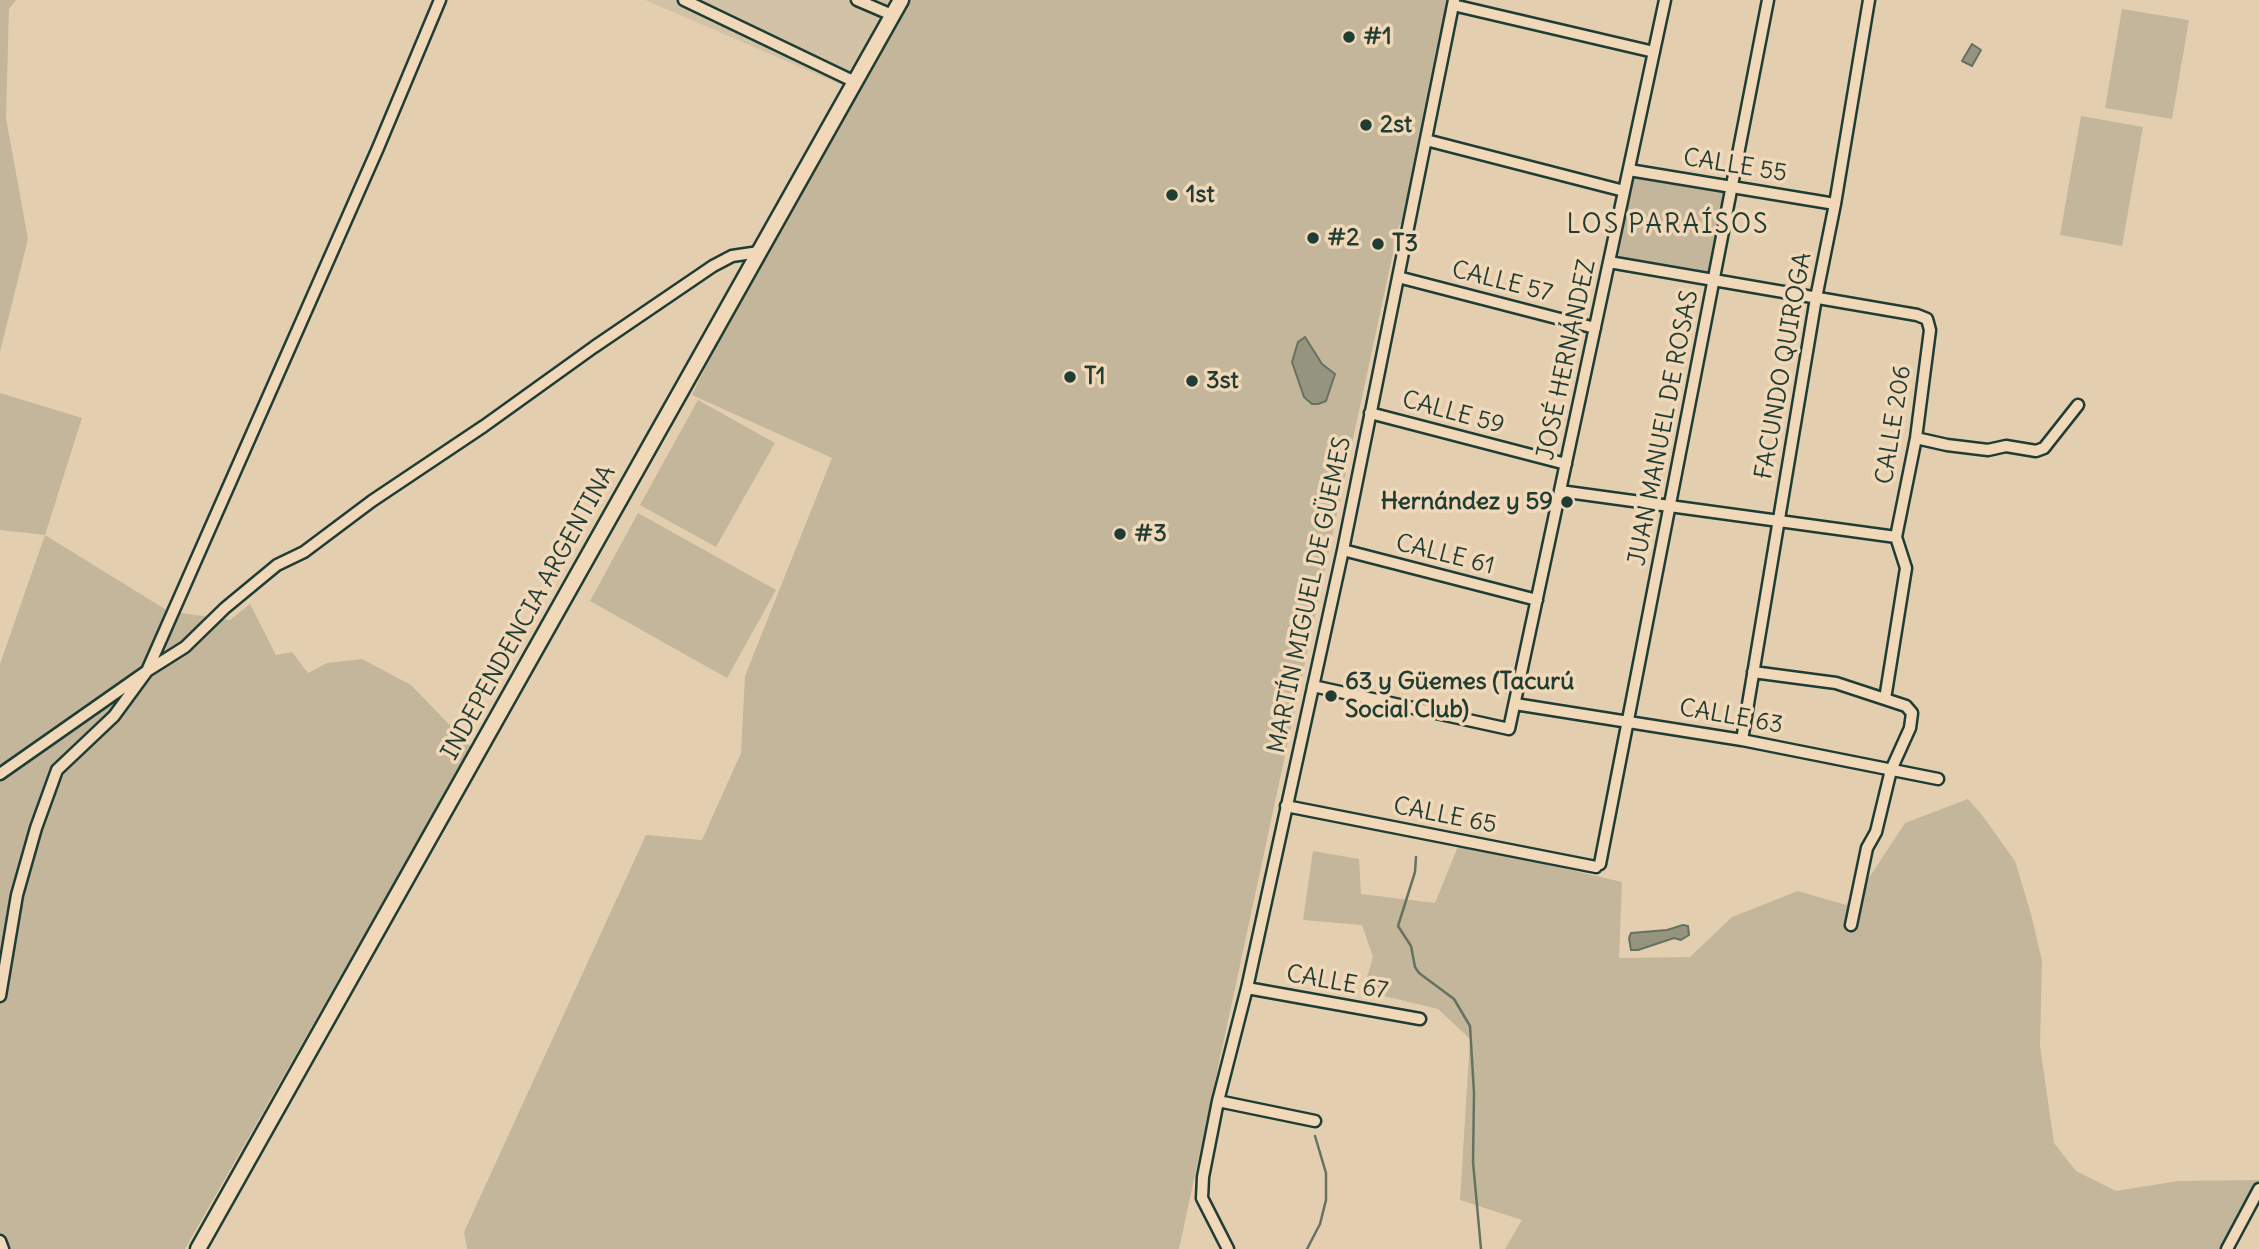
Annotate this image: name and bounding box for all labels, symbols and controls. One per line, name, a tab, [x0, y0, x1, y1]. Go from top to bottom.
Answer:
place label: #1	[1363, 23, 1392, 51]
marker: #1	[1341, 29, 1357, 45]
place label: 2st	[1380, 111, 1412, 139]
marker: 2st	[1358, 117, 1374, 133]
street label: CALLE 55	[1681, 144, 1789, 188]
place label: 1st	[1186, 181, 1215, 209]
marker: 1st	[1164, 187, 1180, 203]
district label: LOS PARAÍSOS	[1568, 210, 1768, 242]
place label: #2	[1327, 224, 1359, 252]
marker: #2	[1305, 230, 1321, 246]
place label: T3	[1392, 230, 1418, 258]
marker: T3	[1370, 236, 1386, 252]
street label: FACUNDO QUIROGA	[1750, 251, 1818, 481]
street label: CALLE 57	[1449, 256, 1555, 308]
street label: JOSÉ HERNÁNDEZ	[1532, 257, 1602, 463]
street label: JUAN MANUEL DE ROSAS	[1623, 288, 1705, 568]
place label: T1	[1084, 363, 1105, 391]
street label: CALLE 206	[1870, 364, 1918, 486]
place label: 3st	[1206, 367, 1239, 395]
marker: T1	[1062, 369, 1078, 385]
marker: 3st	[1184, 373, 1200, 389]
street label: CALLE 59	[1399, 386, 1507, 440]
street label: MARTÍN MIGUEL DE GÜEMES	[1262, 434, 1358, 756]
street label: INDEPENDENCIA ARGENTINA	[436, 461, 622, 765]
place label: Hernández y 59	[1381, 488, 1553, 516]
marker: Hernández y 59	[1559, 494, 1575, 510]
place label: #3	[1134, 520, 1167, 548]
marker: #3	[1112, 526, 1128, 542]
street label: CALLE 61	[1393, 529, 1497, 581]
place label: 63 y Güemes (Tacurú Social Club)	[1345, 668, 1574, 724]
marker: 63 y Güemes (Tacurú Social Club)	[1323, 688, 1339, 704]
street label: CALLE 63	[1677, 694, 1785, 740]
street label: CALLE 65	[1391, 792, 1499, 840]
street label: CALLE 67	[1284, 960, 1390, 1006]

